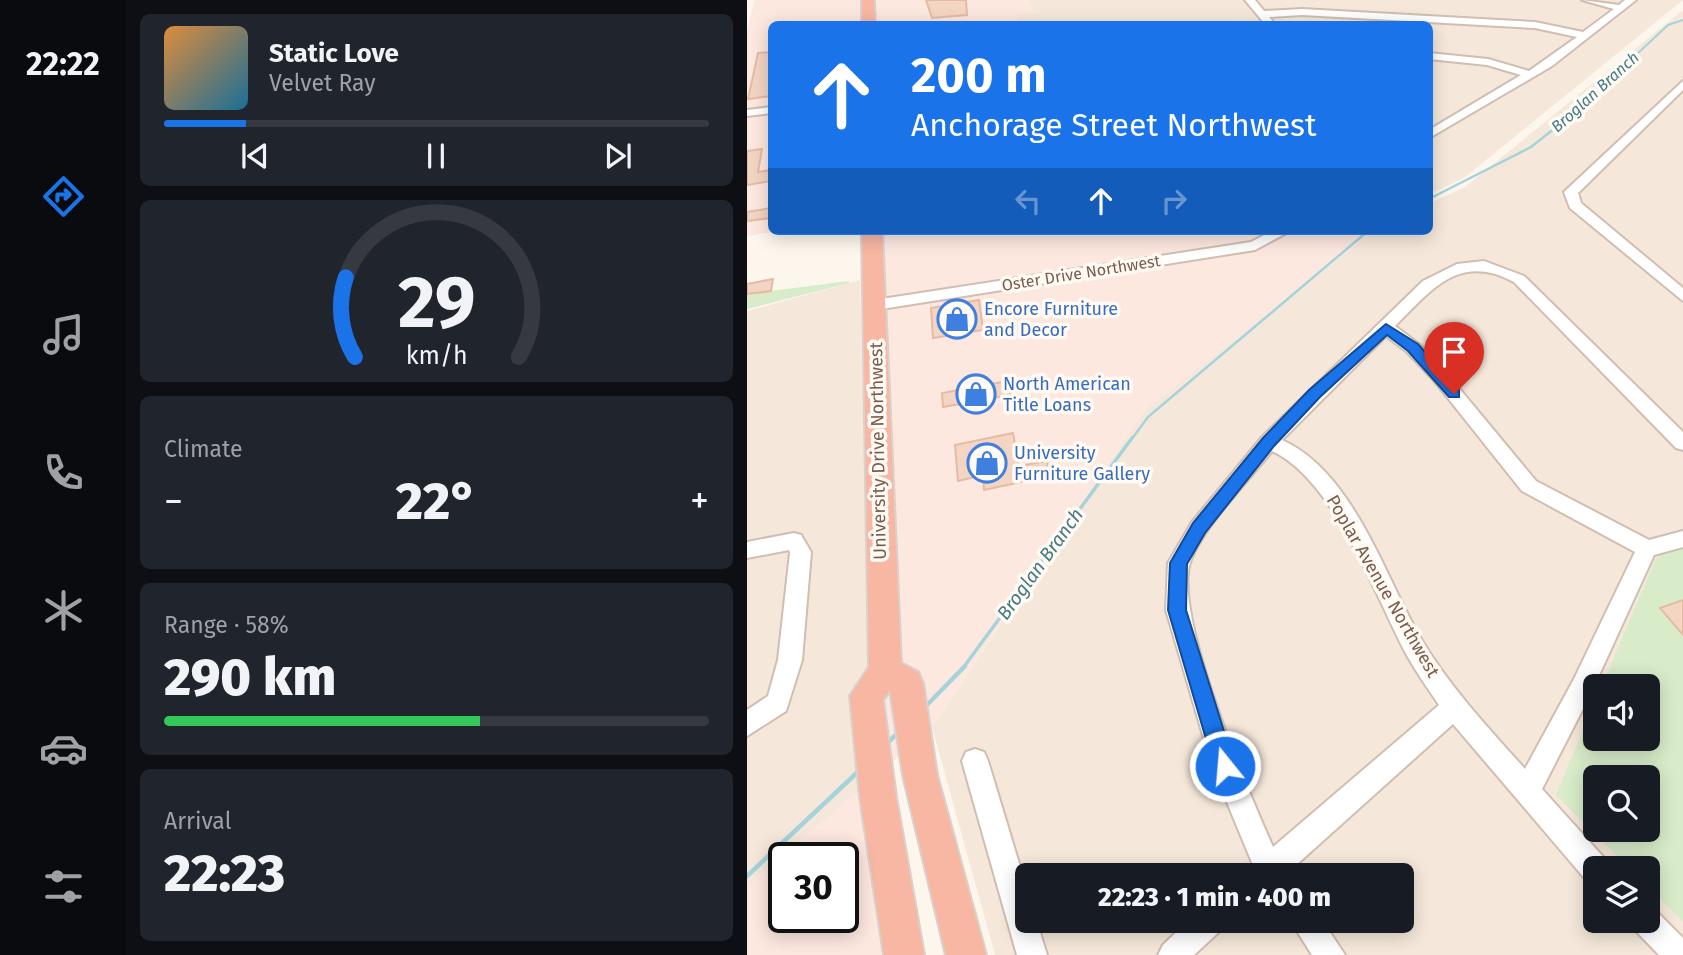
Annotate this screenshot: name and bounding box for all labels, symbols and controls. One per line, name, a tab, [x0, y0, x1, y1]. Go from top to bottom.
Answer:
text: Static Love	[269, 38, 399, 69]
text: 22:22	[26, 45, 100, 83]
text: 200 m	[911, 46, 1047, 105]
water label: Broglan Branch	[1547, 48, 1643, 136]
icon: ahead	[796, 49, 887, 140]
text: Velvet Ray	[269, 69, 376, 97]
text: Anchorage Street Northwest	[911, 106, 1317, 144]
icon: previous	[236, 137, 274, 175]
icon: pause	[417, 137, 455, 175]
icon: next	[599, 137, 637, 175]
icon: directions	[39, 172, 88, 221]
icon: left	[1009, 182, 1047, 220]
icon: ahead	[1082, 182, 1120, 220]
icon: right	[1155, 182, 1193, 220]
street label: Oster Drive Northwest	[1000, 251, 1162, 295]
text: 29	[398, 260, 475, 347]
shop icon: Encore Furniture and Decor	[936, 298, 978, 340]
place label: Encore Furniture and Decor	[984, 298, 1118, 341]
icon: music	[39, 310, 88, 359]
pin	[1424, 322, 1484, 394]
icon: arrive	[1435, 333, 1473, 371]
text: km/h	[406, 341, 467, 371]
street label: University Drive Northwest	[865, 341, 891, 560]
shop icon: North American Title Loans	[955, 373, 997, 415]
place label: North American Title Loans	[1003, 373, 1131, 416]
text: Climate	[164, 435, 243, 463]
shop icon: University Furniture Gallery	[966, 442, 1008, 484]
place label: University Furniture Gallery	[1014, 442, 1150, 485]
icon: phone	[39, 448, 88, 497]
text: 22°	[396, 470, 477, 533]
text: −	[164, 478, 183, 524]
text: +	[690, 478, 709, 524]
street label: Poplar Avenue Northwest	[1322, 491, 1444, 681]
water label: Broglan Branch	[992, 504, 1088, 624]
icon: climate	[39, 586, 88, 635]
text: Range · 58%	[164, 611, 289, 639]
text: 290 km	[164, 646, 336, 709]
map controls	[1583, 674, 1660, 933]
button: sound	[1583, 674, 1660, 751]
icon: car	[39, 724, 88, 773]
position arrow	[1188, 729, 1262, 803]
button: search	[1583, 765, 1660, 842]
text: Arrival	[164, 807, 231, 835]
text: 22:23	[164, 842, 285, 905]
speed limit sign: 30	[768, 842, 859, 933]
button: layers	[1583, 856, 1660, 933]
icon: filters	[39, 862, 88, 911]
text: 22:23 · 1 min · 400 m	[1098, 882, 1331, 913]

